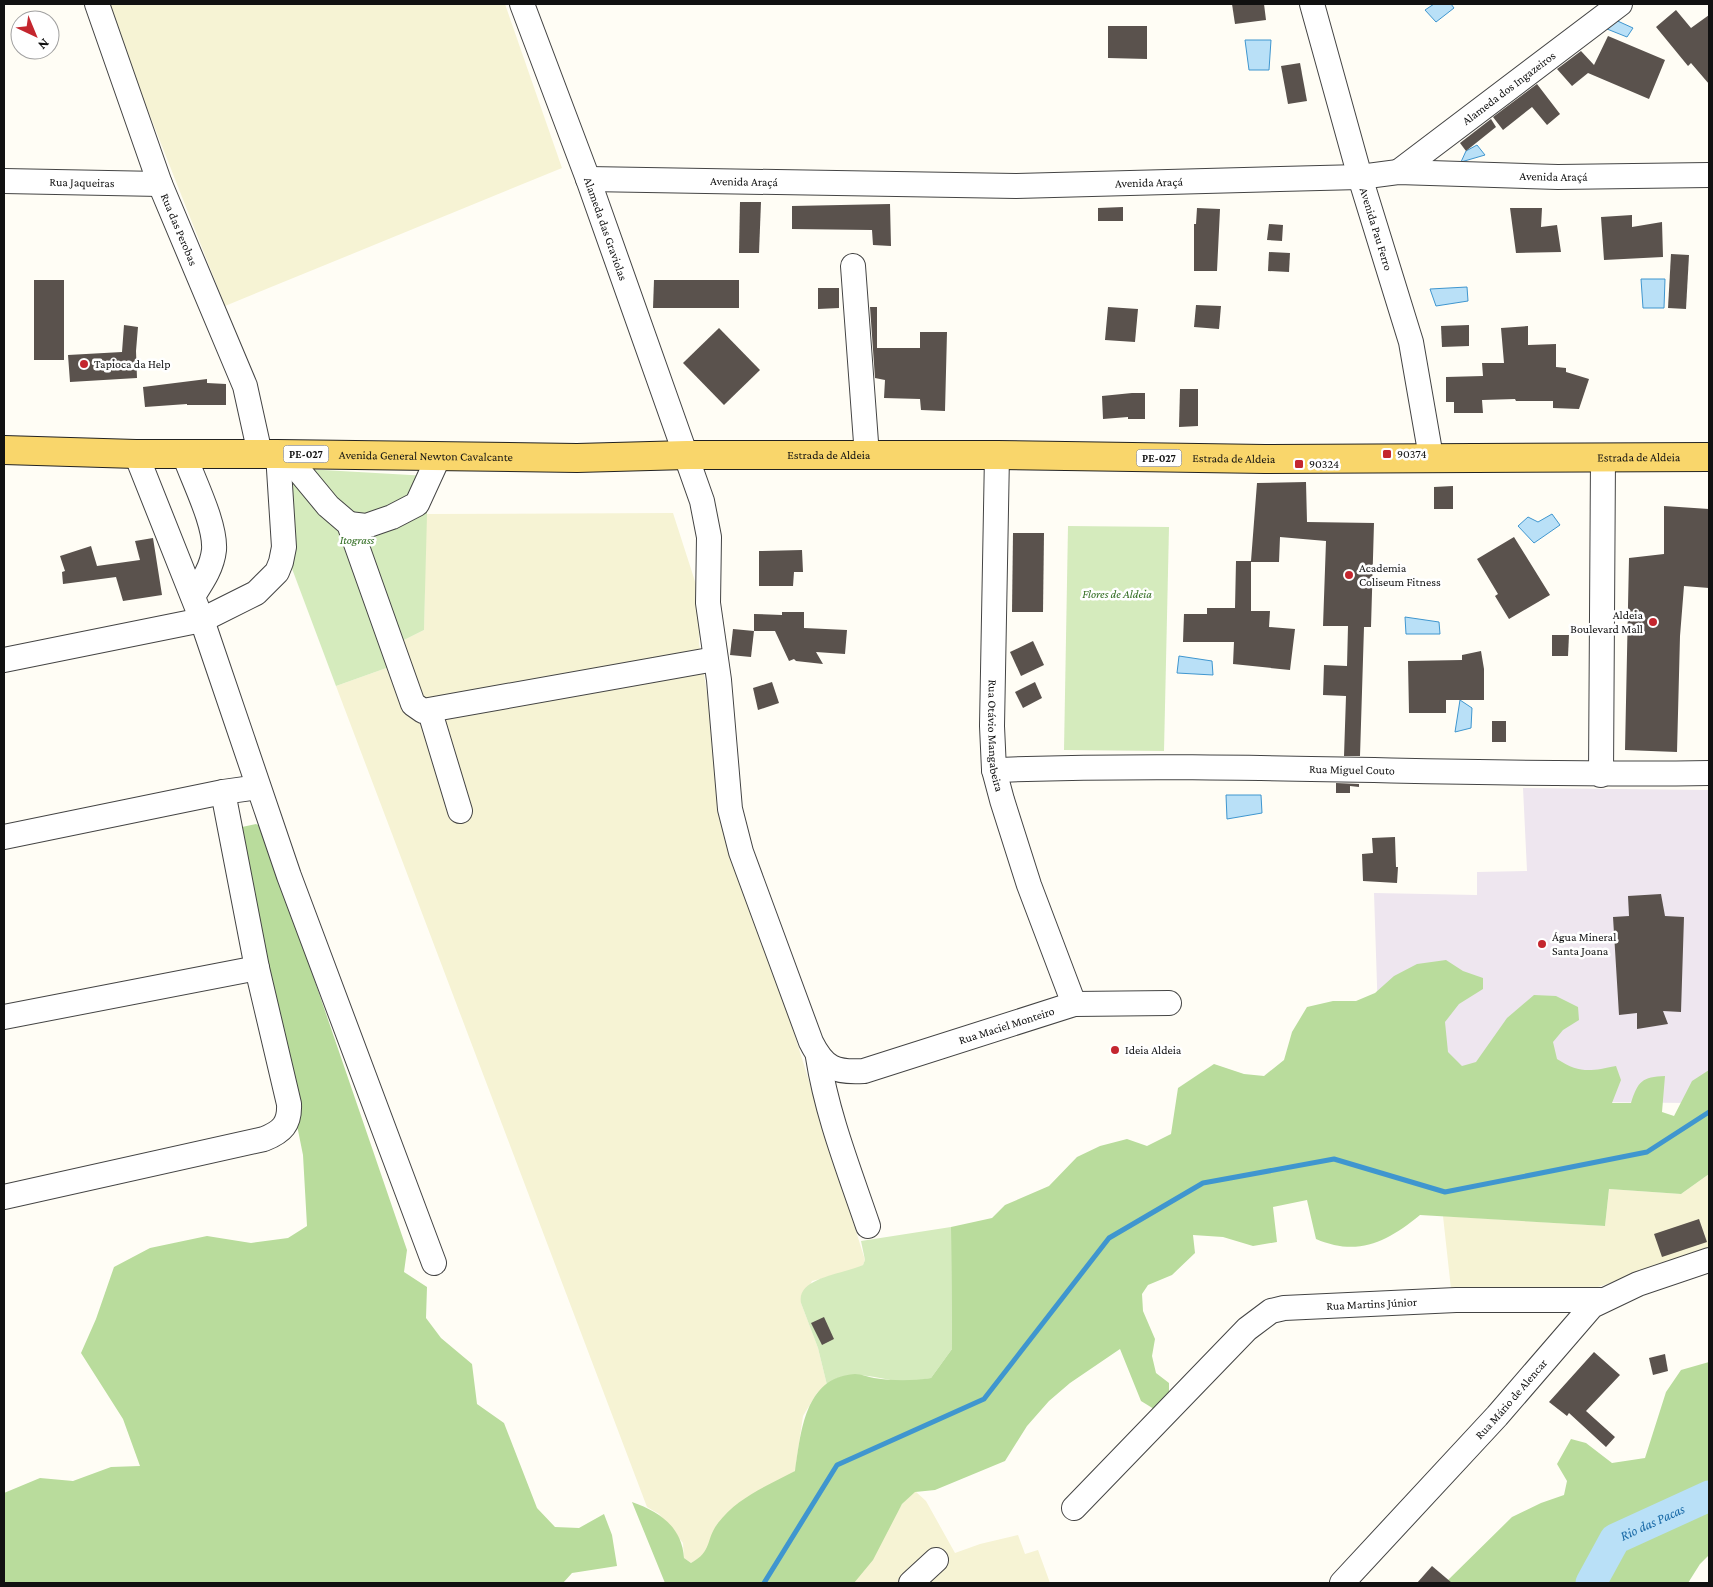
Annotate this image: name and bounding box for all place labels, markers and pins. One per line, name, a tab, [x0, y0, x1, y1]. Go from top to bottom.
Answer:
place label: Tapioca da Help	[94, 357, 171, 371]
marker: Tapioca da Help	[78, 358, 90, 370]
place label: 90374	[1397, 447, 1427, 461]
marker: 90374	[1381, 448, 1393, 460]
place label: 90324	[1309, 457, 1339, 471]
marker: 90324	[1293, 458, 1305, 470]
place label: Academia Coliseum Fitness	[1359, 561, 1441, 589]
marker: Academia Coliseum Fitness	[1343, 569, 1355, 581]
place label: Aldeia Boulevard Mall	[1570, 608, 1643, 636]
marker: Aldeia Boulevard Mall	[1647, 616, 1659, 628]
place label: Água Mineral Santa Joana	[1552, 930, 1616, 958]
marker: Água Mineral Santa Joana	[1536, 938, 1548, 950]
place label: Ideia Aldeia	[1125, 1043, 1182, 1057]
marker: Ideia Aldeia	[1109, 1044, 1121, 1056]

